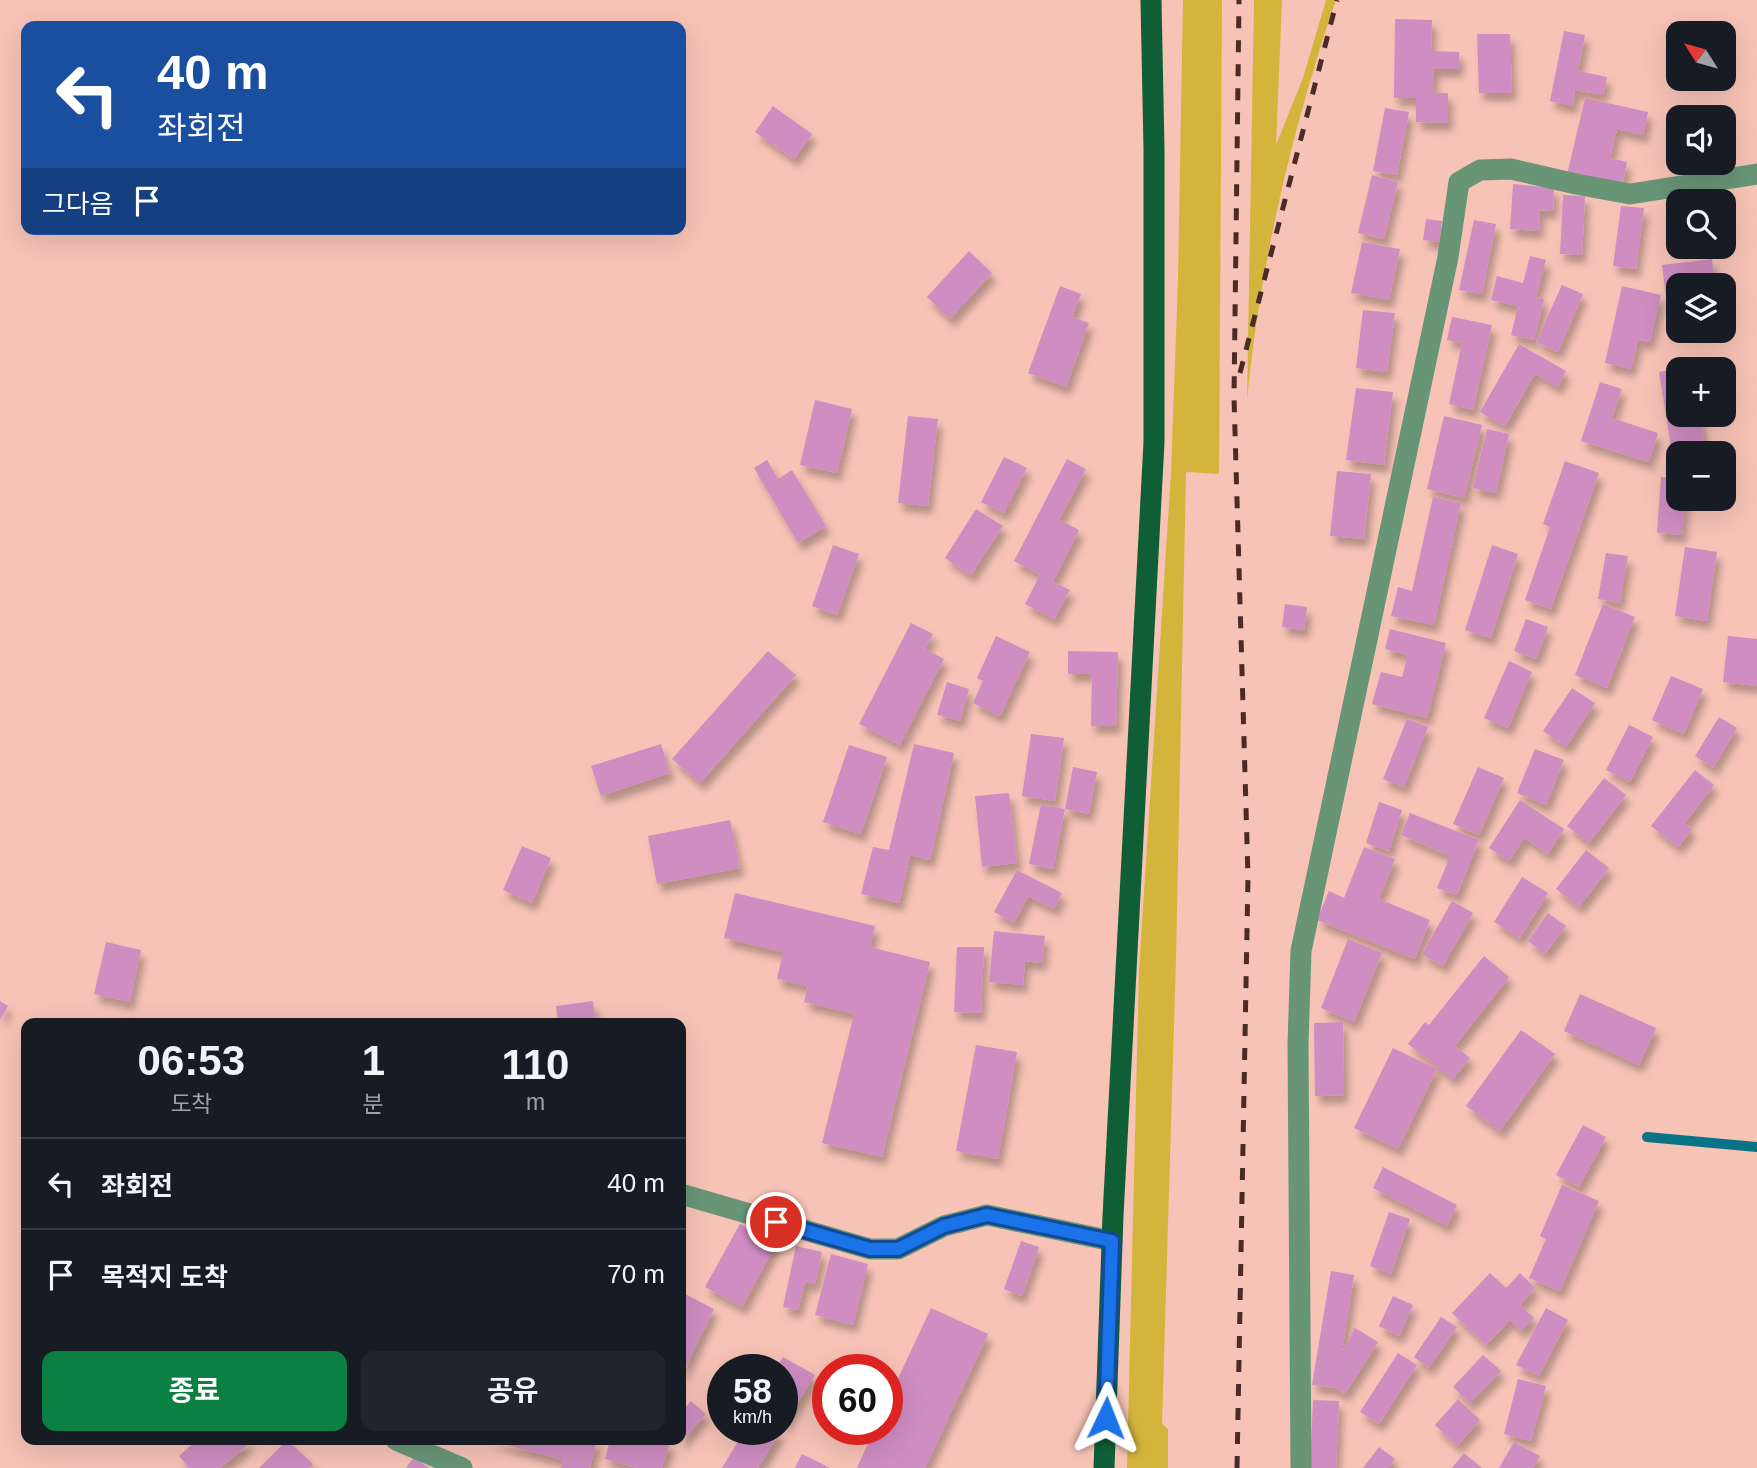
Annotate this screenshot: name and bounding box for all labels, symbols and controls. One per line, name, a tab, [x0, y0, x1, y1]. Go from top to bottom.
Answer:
north arrow	[1666, 21, 1736, 91]
map controls	[1666, 21, 1736, 511]
text: 40 m	[157, 45, 269, 99]
icon: left	[42, 49, 133, 140]
button: sound	[1666, 105, 1736, 175]
text: 좌회전	[157, 110, 245, 146]
icon: arrive	[128, 182, 166, 220]
text: 그다음	[42, 189, 114, 219]
button: search	[1666, 189, 1736, 259]
button: layers	[1666, 273, 1736, 343]
button: +	[1666, 357, 1736, 427]
button: −	[1666, 441, 1736, 511]
text: 06:53	[138, 1037, 245, 1084]
text: 1	[362, 1037, 385, 1084]
text: 110	[502, 1041, 569, 1088]
text: m	[526, 1089, 545, 1115]
text: 도착	[170, 1091, 212, 1117]
text: 분	[363, 1091, 384, 1117]
icon: left	[42, 1165, 80, 1203]
text: 40 m	[607, 1168, 665, 1198]
text: 좌회전	[101, 1171, 173, 1201]
pin	[746, 1192, 806, 1252]
icon: arrive	[757, 1203, 795, 1241]
icon: arrive	[42, 1256, 80, 1294]
text: 70 m	[607, 1259, 665, 1289]
text: 목적지 도착	[101, 1262, 228, 1292]
button: 종료	[42, 1351, 347, 1431]
button: 공유	[361, 1351, 665, 1431]
speed limit sign: 60	[812, 1354, 903, 1445]
text: 58	[733, 1371, 772, 1410]
position arrow	[1069, 1381, 1143, 1455]
text: km/h	[733, 1407, 772, 1427]

